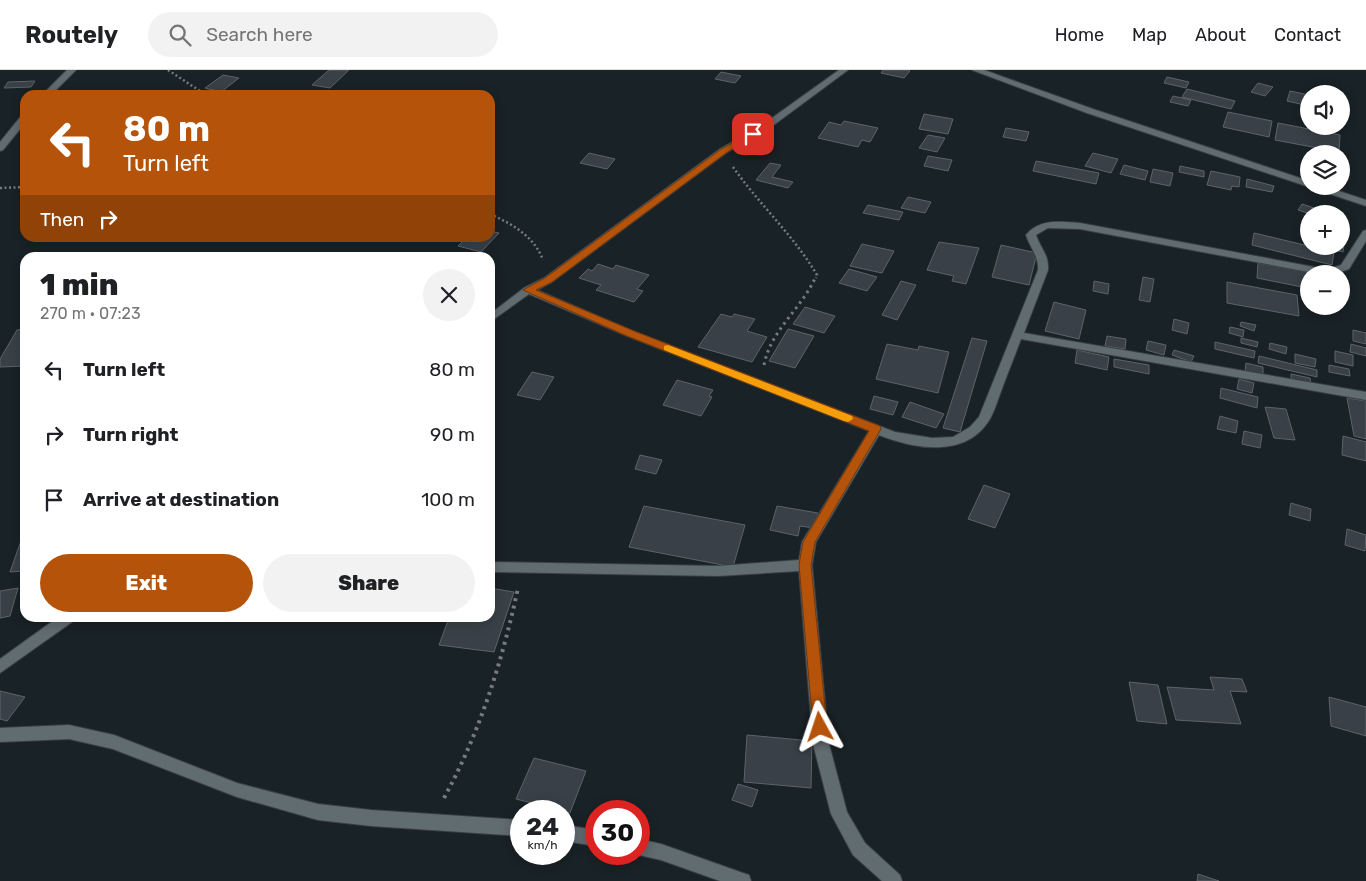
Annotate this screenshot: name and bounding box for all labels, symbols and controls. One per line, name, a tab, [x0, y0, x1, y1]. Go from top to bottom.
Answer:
search box	[148, 12, 498, 57]
text: Routely	[25, 21, 118, 49]
icon: search	[166, 21, 194, 49]
text: Search here	[206, 23, 313, 46]
text: Home	[1055, 24, 1104, 46]
text: Map	[1132, 24, 1167, 46]
text: About	[1195, 24, 1246, 46]
text: Contact	[1274, 24, 1341, 46]
map controls	[1300, 85, 1350, 315]
button: sound	[1300, 85, 1350, 135]
text: 80 m	[123, 108, 210, 150]
icon: left	[40, 110, 105, 175]
pin	[732, 113, 774, 155]
icon: arrive	[739, 120, 767, 148]
button: layers	[1300, 145, 1350, 195]
text: Turn left	[123, 150, 209, 177]
icon: right	[94, 205, 122, 233]
button: +	[1300, 205, 1350, 255]
text: Then	[40, 208, 84, 231]
button: −	[1300, 265, 1350, 315]
text: 1 min	[40, 267, 118, 303]
button: close	[423, 269, 475, 321]
text: 270 m · 07:23	[40, 304, 141, 323]
icon: left	[40, 356, 68, 384]
text: Turn left	[83, 358, 165, 381]
text: 80 m	[429, 358, 475, 381]
icon: right	[40, 421, 68, 449]
text: Turn right	[83, 423, 178, 446]
text: 90 m	[430, 423, 475, 446]
icon: arrive	[40, 486, 68, 514]
text: Arrive at destination	[83, 488, 279, 511]
text: 100 m	[421, 488, 475, 511]
button: Exit	[40, 554, 253, 612]
button: Share	[263, 554, 475, 612]
position arrow	[793, 700, 845, 752]
speed limit sign: 30	[585, 800, 650, 865]
text: 24	[526, 812, 559, 841]
text: km/h	[528, 838, 557, 852]

